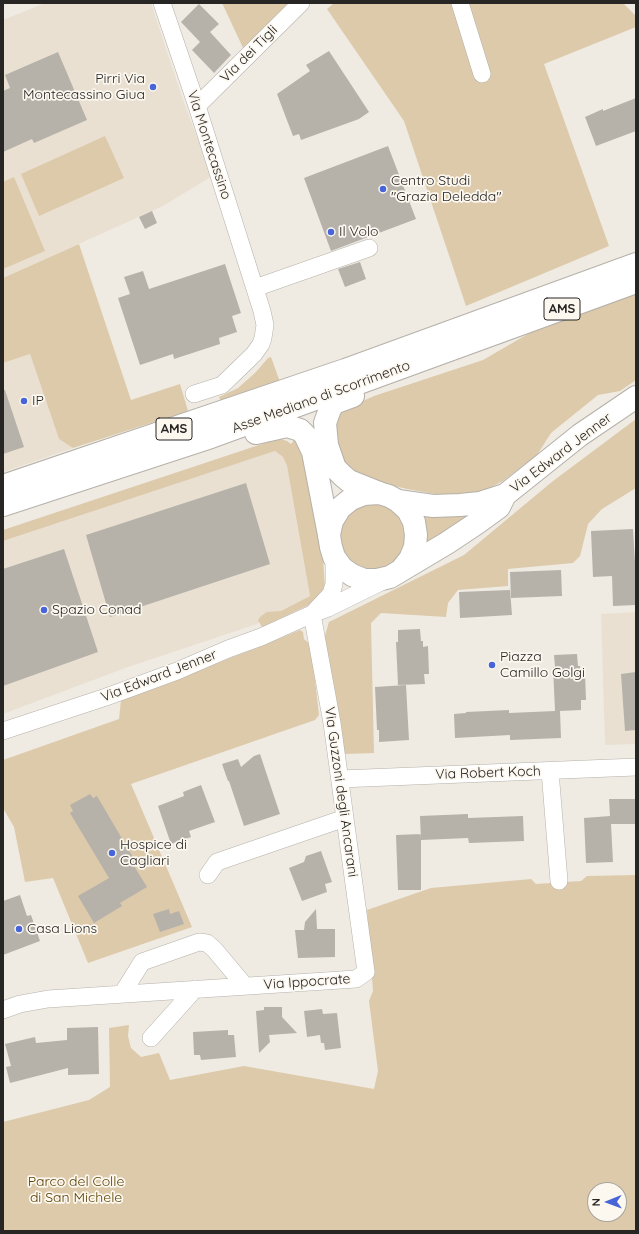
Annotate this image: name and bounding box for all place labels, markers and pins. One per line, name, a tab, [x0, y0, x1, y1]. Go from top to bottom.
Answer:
place label: Pirri Via Montecassino Giua	[23, 71, 145, 104]
marker: Pirri Via Montecassino Giua	[148, 82, 158, 92]
place label: Centro Studi "Grazia Deledda"	[391, 173, 502, 206]
marker: Centro Studi "Grazia Deledda"	[378, 184, 388, 194]
place label: Il Volo	[339, 224, 379, 240]
marker: Il Volo	[326, 227, 336, 237]
place label: IP	[32, 393, 44, 409]
marker: IP	[19, 396, 29, 406]
place label: Spazio Conad	[52, 602, 141, 618]
marker: Spazio Conad	[39, 605, 49, 615]
place label: Piazza Camillo Golgi	[500, 649, 585, 682]
marker: Piazza Camillo Golgi	[487, 660, 497, 670]
place label: Hospice di Cagliari	[120, 837, 187, 870]
marker: Hospice di Cagliari	[107, 848, 117, 858]
place label: Casa Lions	[27, 921, 97, 937]
marker: Casa Lions	[14, 924, 24, 934]

